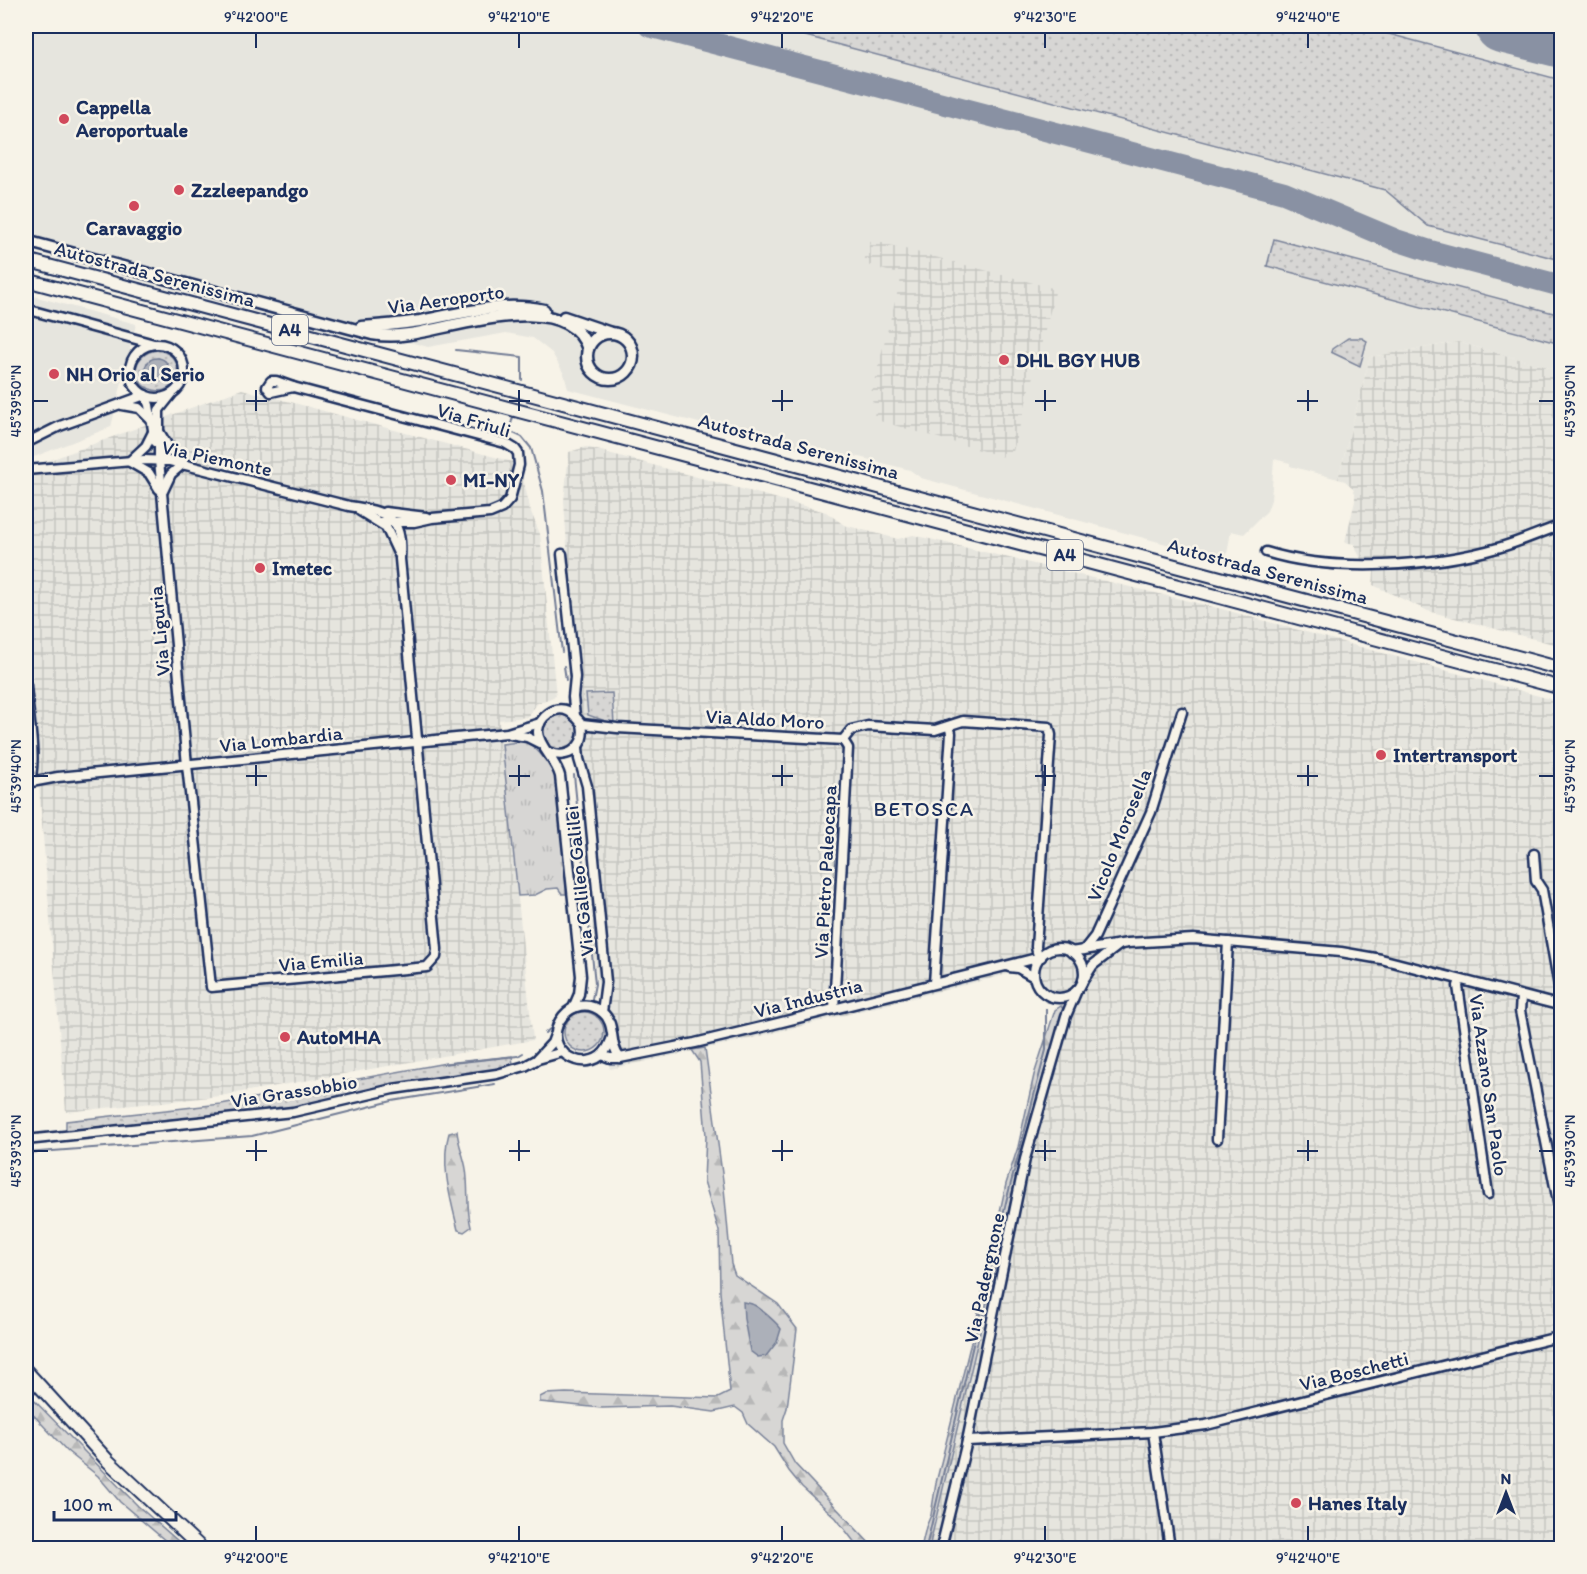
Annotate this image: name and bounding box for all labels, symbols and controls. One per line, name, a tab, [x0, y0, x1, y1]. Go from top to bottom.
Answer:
text: 9°42'00"E	[224, 8, 288, 26]
text: 9°42'10"E	[488, 8, 550, 26]
text: 9°42'20"E	[751, 8, 813, 26]
text: 9°42'30"E	[1013, 8, 1077, 26]
text: 9°42'40"E	[1276, 8, 1340, 26]
place label: Cappella Aeroportuale	[75, 95, 188, 143]
marker: Cappella Aeroportuale	[57, 112, 71, 126]
place label: Zzzleepandgo	[191, 178, 308, 203]
marker: Zzzleepandgo	[172, 183, 186, 197]
marker: Caravaggio	[127, 199, 141, 213]
place label: Caravaggio	[86, 216, 182, 241]
street label: Autostrada Serenissima	[52, 236, 259, 312]
street label: Via Aeroporto	[386, 279, 506, 319]
road number: A4	[272, 315, 308, 345]
place label: DHL BGY HUB	[1016, 348, 1140, 372]
marker: DHL BGY HUB	[997, 353, 1011, 367]
place label: NH Orio al Serio	[66, 362, 205, 386]
text: 45°39'50"N	[7, 365, 25, 437]
text: 45°39'50"N	[1561, 365, 1579, 437]
marker: NH Orio al Serio	[47, 367, 61, 381]
street label: Via Friuli	[434, 397, 514, 443]
street label: Autostrada Serenissima	[696, 408, 903, 484]
street label: Via Piemonte	[160, 435, 274, 481]
place label: MI-NY	[463, 468, 520, 492]
marker: MI-NY	[444, 473, 458, 487]
street label: Autostrada Serenissima	[1165, 533, 1372, 609]
road number: A4	[1047, 540, 1083, 570]
place label: Imetec	[272, 556, 333, 580]
marker: Imetec	[253, 561, 267, 575]
street label: Via Liguria	[143, 584, 175, 677]
street label: Via Aldo Moro	[705, 704, 825, 734]
street label: Via Lombardia	[218, 721, 344, 757]
text: 45°39'40"N	[7, 739, 25, 813]
text: 45°39'40"N	[1561, 739, 1579, 813]
place label: Intertransport	[1393, 743, 1518, 768]
marker: Intertransport	[1374, 748, 1388, 762]
street label: Vicolo Morosella	[1081, 765, 1157, 905]
street label: Via Pietro Paleocapa	[808, 784, 842, 960]
district label: BETOSCA	[873, 796, 975, 821]
street label: Via Galileo Galilei	[559, 804, 599, 958]
street label: Via Emilia	[278, 945, 364, 977]
street label: Via Industria	[751, 973, 865, 1023]
street label: Via Azzano San Paolo	[1464, 992, 1514, 1178]
place label: AutoMHA	[296, 1025, 381, 1049]
marker: AutoMHA	[278, 1030, 292, 1044]
street label: Via Grassobbio	[229, 1069, 359, 1113]
text: 45°39'30"N	[7, 1114, 25, 1188]
text: 45°39'30"N	[1561, 1114, 1579, 1188]
street label: Via Padergnone	[958, 1210, 1010, 1346]
street label: Via Boschetti	[1297, 1346, 1411, 1396]
north arrow	[1476, 1463, 1536, 1523]
text: N	[1501, 1469, 1511, 1488]
scale bar	[54, 1484, 176, 1522]
place label: Hanes Italy	[1308, 1491, 1407, 1516]
text: 100 m	[63, 1494, 113, 1516]
marker: Hanes Italy	[1289, 1496, 1303, 1510]
text: 9°42'00"E	[224, 1549, 288, 1567]
text: 9°42'10"E	[488, 1549, 550, 1567]
text: 9°42'20"E	[751, 1549, 813, 1567]
text: 9°42'30"E	[1013, 1549, 1077, 1567]
text: 9°42'40"E	[1276, 1549, 1340, 1567]

